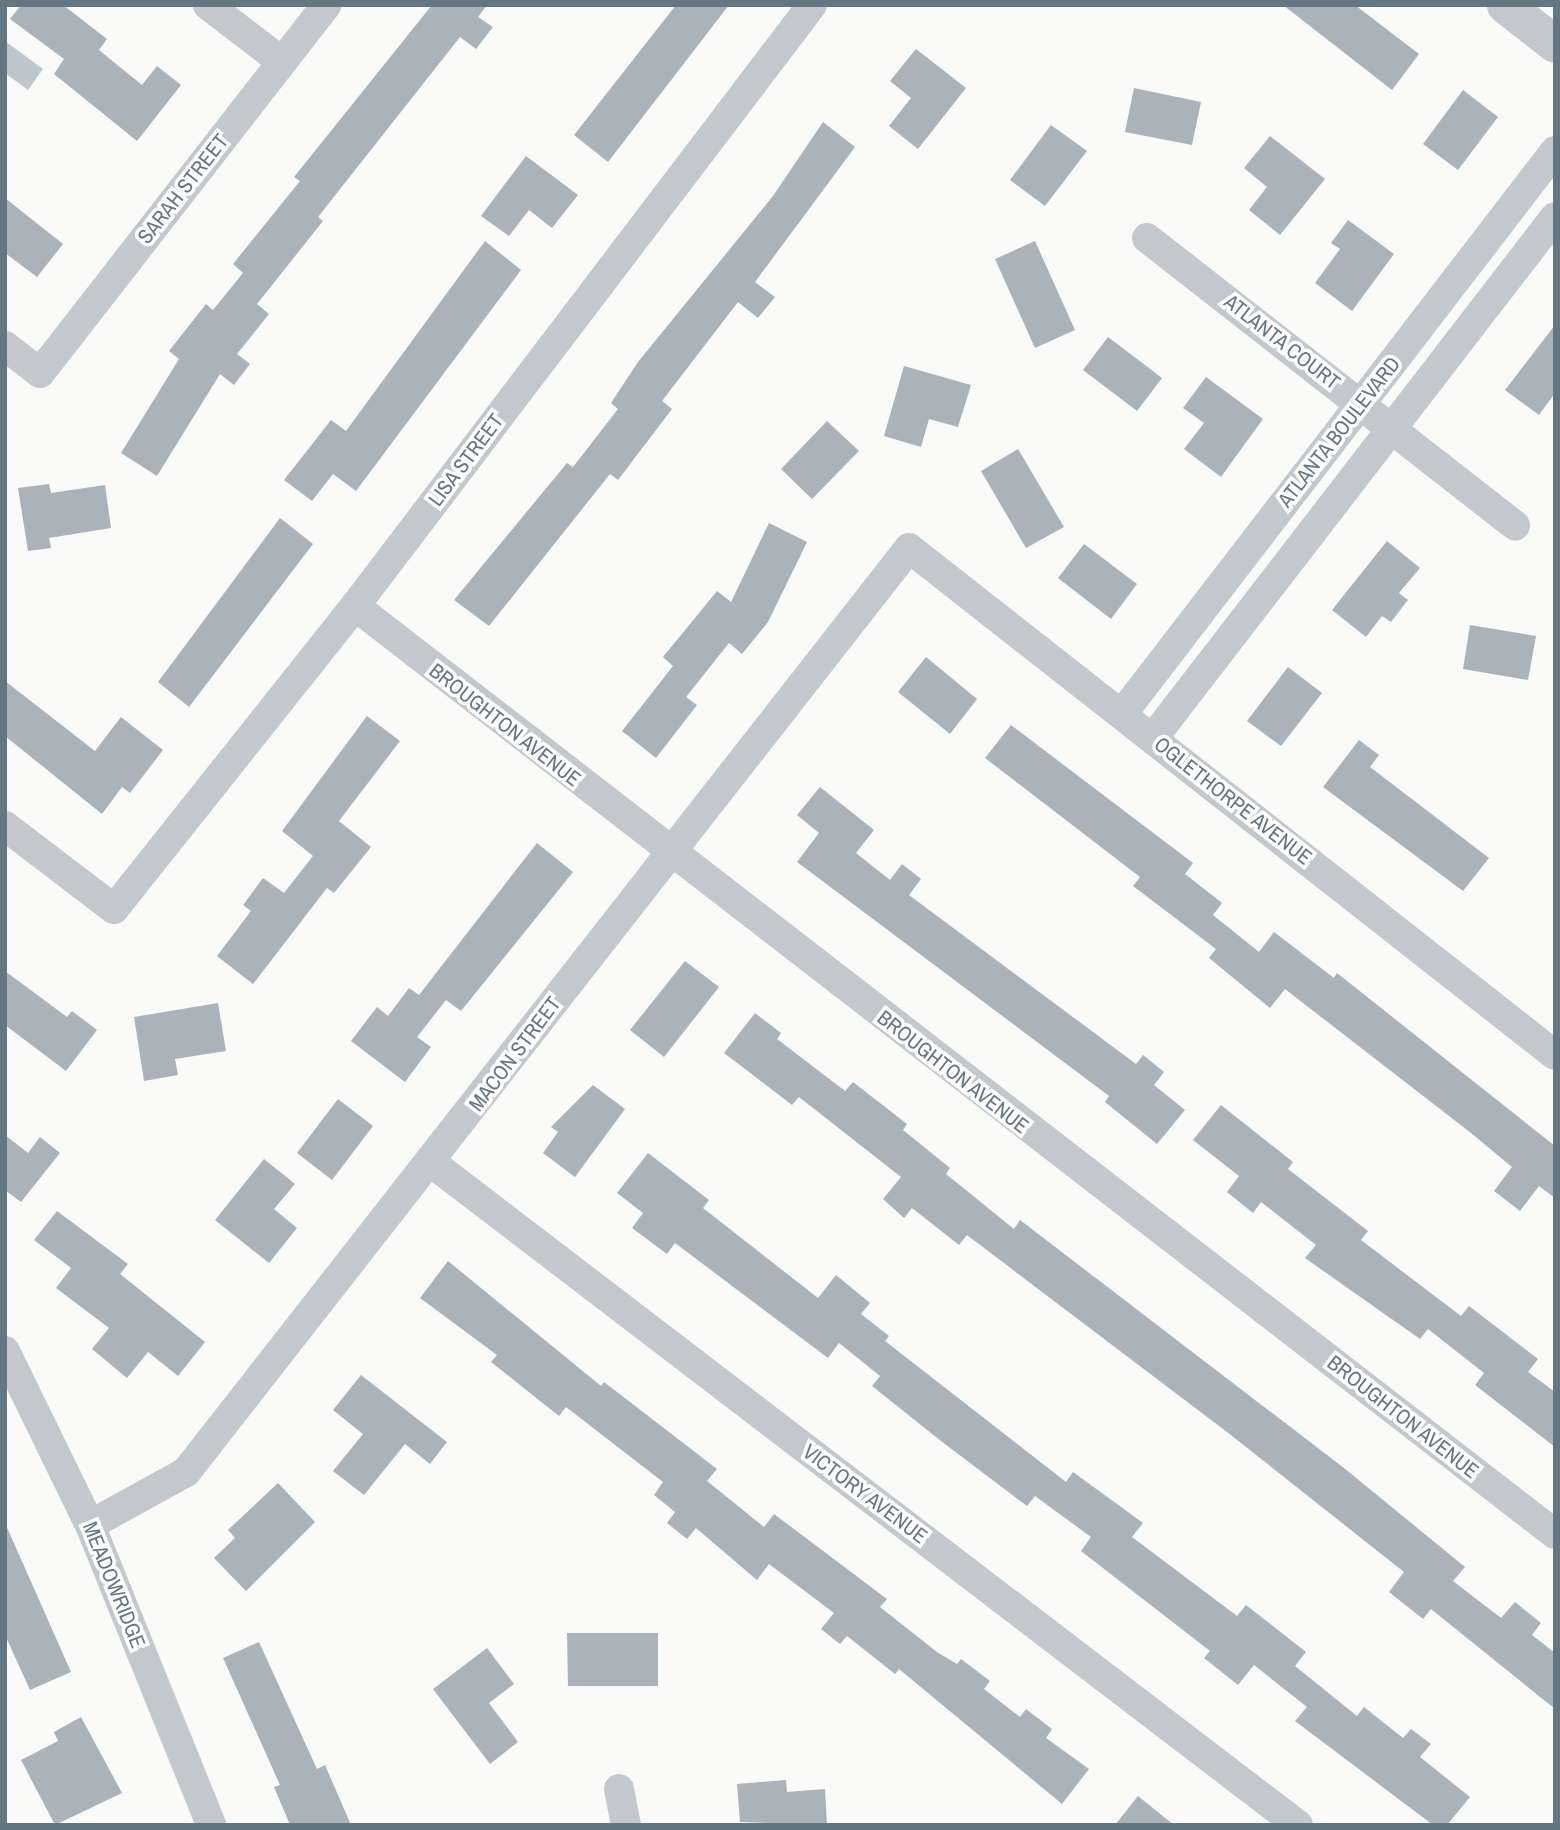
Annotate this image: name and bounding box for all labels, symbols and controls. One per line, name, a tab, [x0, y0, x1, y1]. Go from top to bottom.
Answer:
street label: SARAH STREET	[132, 129, 234, 249]
street label: ATLANTA COURT	[1219, 289, 1345, 395]
street label: ATLANTA BOULEVARD	[1272, 351, 1406, 513]
street label: LISA STREET	[423, 408, 509, 512]
street label: BROUGHTON AVENUE	[424, 658, 586, 792]
street label: OGLETHORPE AVENUE	[1149, 731, 1317, 871]
street label: MACON STREET	[464, 992, 566, 1116]
street label: BROUGHTON AVENUE	[872, 1005, 1034, 1139]
street label: BROUGHTON AVENUE	[1322, 1350, 1484, 1484]
street label: VICTORY AVENUE	[797, 1439, 933, 1549]
street label: MEADOWRIDGE	[77, 1518, 151, 1652]

